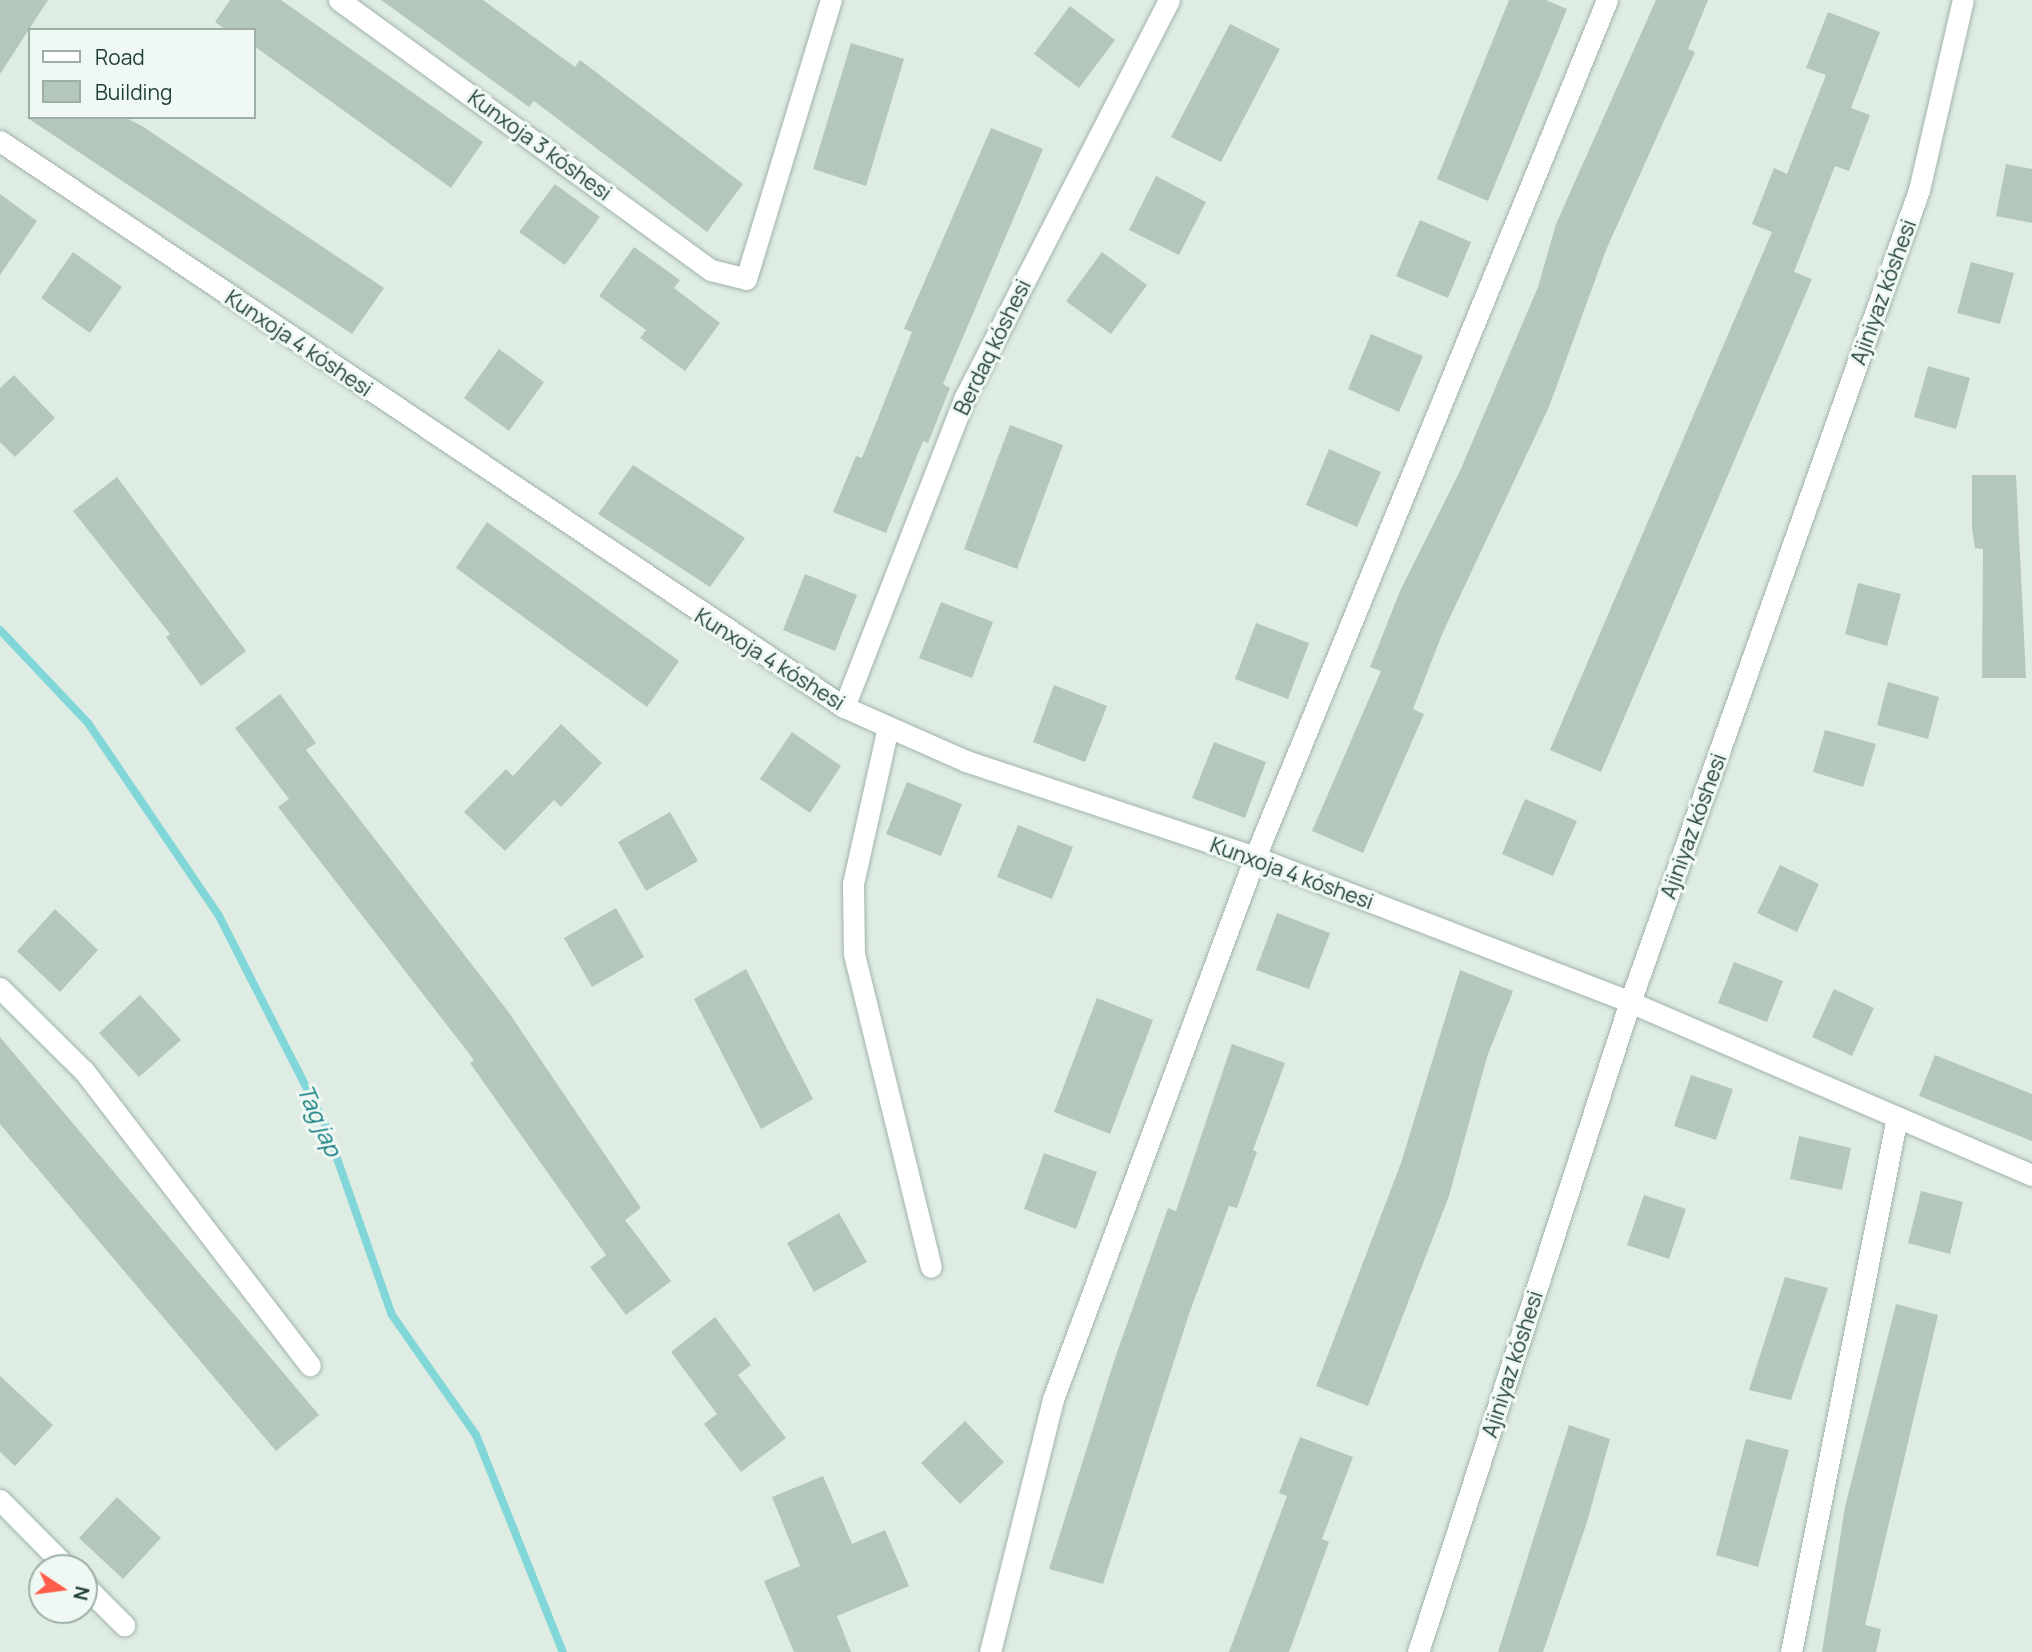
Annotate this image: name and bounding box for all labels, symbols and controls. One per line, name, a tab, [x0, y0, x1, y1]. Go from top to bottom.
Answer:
legend	[28, 28, 256, 119]
text: Road	[95, 43, 145, 71]
text: Building	[95, 78, 172, 106]
street label: Kunxoja 3 kóshesi	[463, 85, 617, 205]
street label: Ajiniyaz kóshesi	[1845, 216, 1921, 368]
street label: Berdaq kóshesi	[948, 275, 1036, 419]
street label: Kunxoja 4 kóshesi	[221, 285, 377, 401]
street label: Kunxoja 4 kóshesi	[691, 603, 849, 715]
street label: Ajiniyaz kóshesi	[1655, 750, 1731, 902]
street label: Kunxoja 4 kóshesi	[1207, 832, 1377, 914]
water label: Tag jap	[292, 1080, 348, 1160]
street label: Ajiniyaz kóshesi	[1476, 1287, 1548, 1441]
north arrow	[28, 1554, 98, 1624]
text: N	[67, 1584, 96, 1603]

